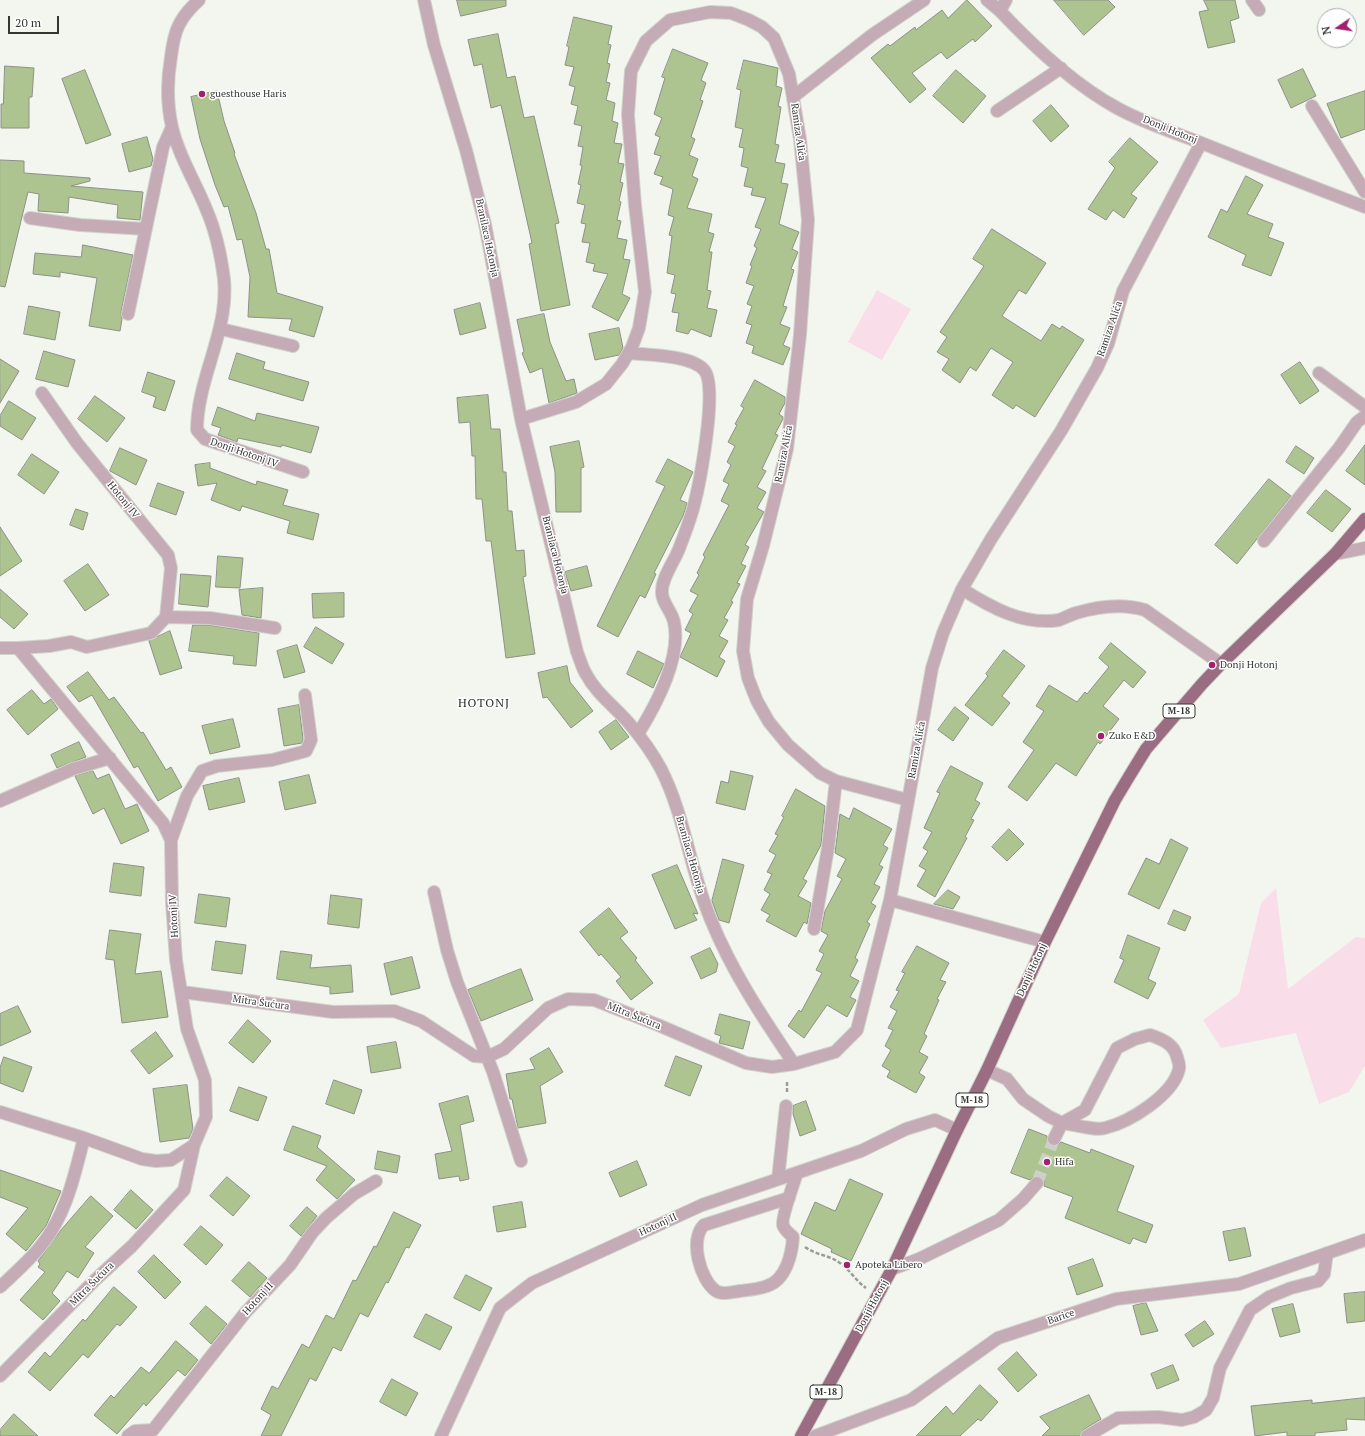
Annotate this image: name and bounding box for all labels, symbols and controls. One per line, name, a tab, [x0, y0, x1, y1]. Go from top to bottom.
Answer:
scale bar	[10, 8, 61, 34]
north arrow	[1317, 8, 1357, 48]
text: 20 m	[15, 15, 41, 30]
text: N	[1319, 25, 1334, 36]
place label: guesthouse Haris	[210, 88, 287, 100]
marker: guesthouse Haris	[197, 89, 207, 99]
street label: Ramiza Alića	[788, 102, 808, 162]
street label: Donji Hotonj	[1141, 114, 1199, 146]
street label: Branilaca Hotonja	[473, 198, 501, 278]
street label: Ramiza Alića	[1095, 300, 1125, 358]
street label: Ramiza Alića	[773, 424, 795, 484]
street label: Donji Hotonj IV	[209, 436, 279, 470]
street label: Hotonj IV	[105, 479, 141, 521]
street label: Branilaca Hotonja	[540, 515, 570, 595]
place label: Donji Hotonj	[1220, 659, 1278, 671]
marker: Donji Hotonj	[1207, 660, 1217, 670]
district label: HOTONJ	[458, 697, 510, 711]
road number: M-18	[1163, 704, 1195, 718]
street label: Ramiza Alića	[906, 720, 928, 780]
place label: Zuko E&D	[1109, 730, 1155, 742]
marker: Zuko E&D	[1096, 731, 1106, 741]
street label: Branilaca Hotonja	[673, 815, 707, 895]
street label: Hotonj IV	[167, 894, 181, 938]
street label: Donji Hotonj	[1014, 941, 1050, 999]
street label: Mitra Šućura	[232, 993, 290, 1013]
street label: Mitra Šućura	[605, 1000, 663, 1032]
road number: M-18	[956, 1093, 988, 1107]
place label: Hifa	[1055, 1156, 1074, 1168]
marker: Hifa	[1042, 1157, 1052, 1167]
street label: Hotonj II	[637, 1211, 679, 1239]
place label: Apoteka Libero	[855, 1259, 923, 1271]
street label: Mitra Šućura	[68, 1260, 116, 1308]
marker: Apoteka Libero	[842, 1260, 852, 1270]
street label: Donji Hotonj	[853, 1278, 891, 1334]
street label: Hotonj II	[240, 1280, 276, 1318]
street label: Barice	[1046, 1307, 1076, 1327]
road number: M-18	[810, 1385, 842, 1399]

